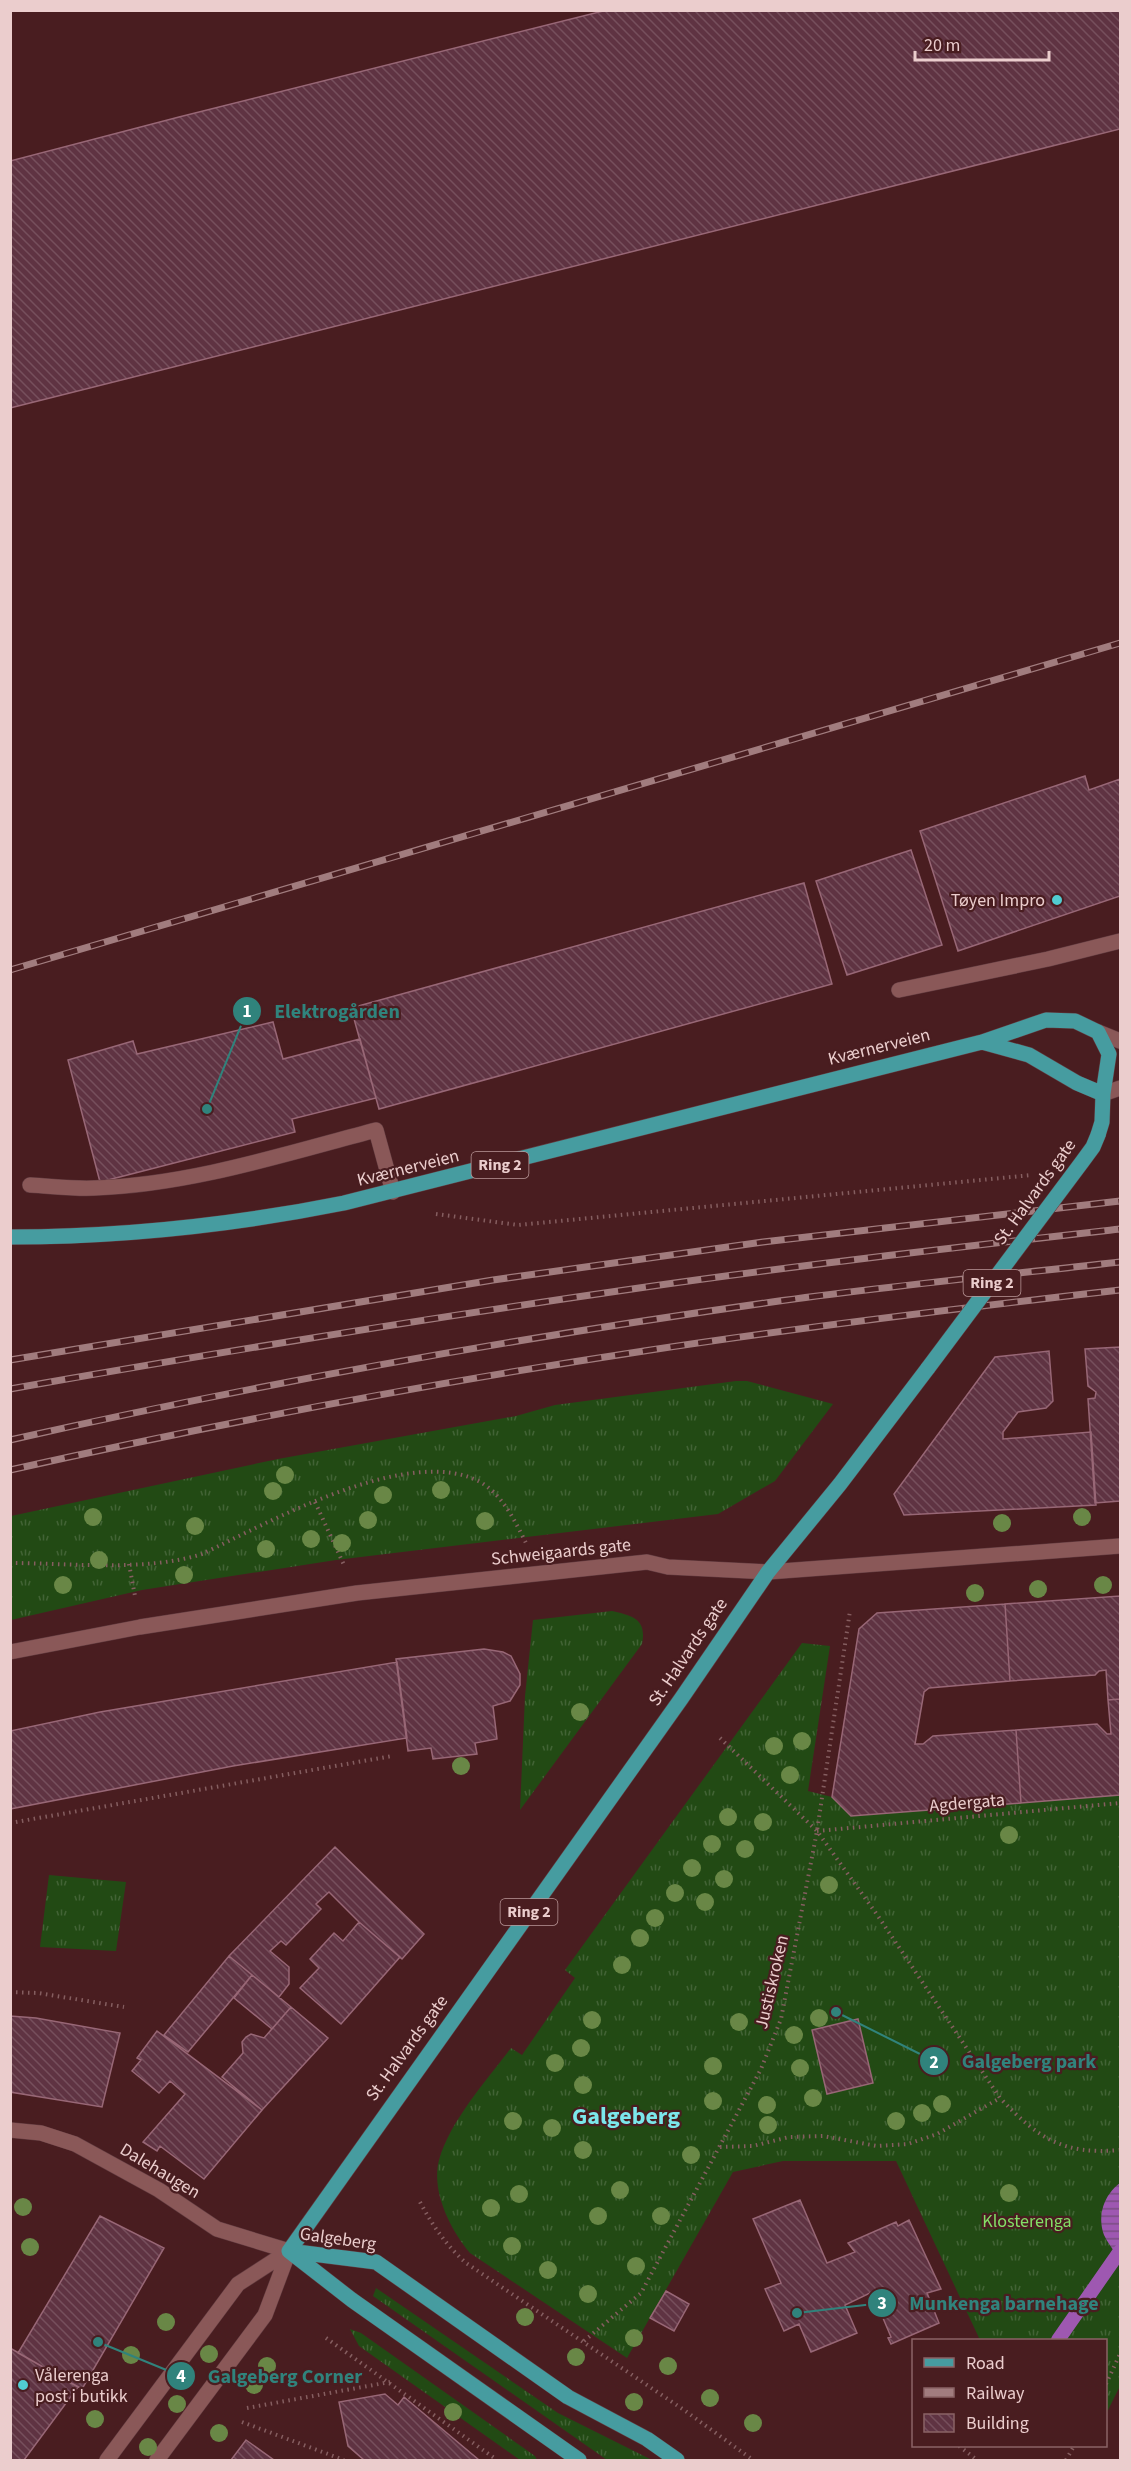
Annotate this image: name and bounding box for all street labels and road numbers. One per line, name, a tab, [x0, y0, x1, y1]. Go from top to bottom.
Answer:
street label: Kværnerveien	[825, 1022, 933, 1072]
street label: St. Halvards gate	[988, 1134, 1082, 1250]
street label: Kværnerveien	[354, 1143, 462, 1193]
road number: Ring 2	[472, 1152, 528, 1178]
road number: Ring 2	[964, 1270, 1020, 1296]
street label: Schweigaards gate	[490, 1532, 632, 1572]
street label: St. Halvards gate	[643, 1593, 734, 1711]
street label: Agdergata	[928, 1787, 1006, 1819]
road number: Ring 2	[500, 1899, 558, 1925]
street label: Justiskroken	[749, 1933, 795, 2031]
street label: St. Halvards gate	[360, 1990, 454, 2106]
street label: Dalehaugen	[115, 2137, 205, 2205]
street label: Galgeberg	[298, 2221, 378, 2257]

